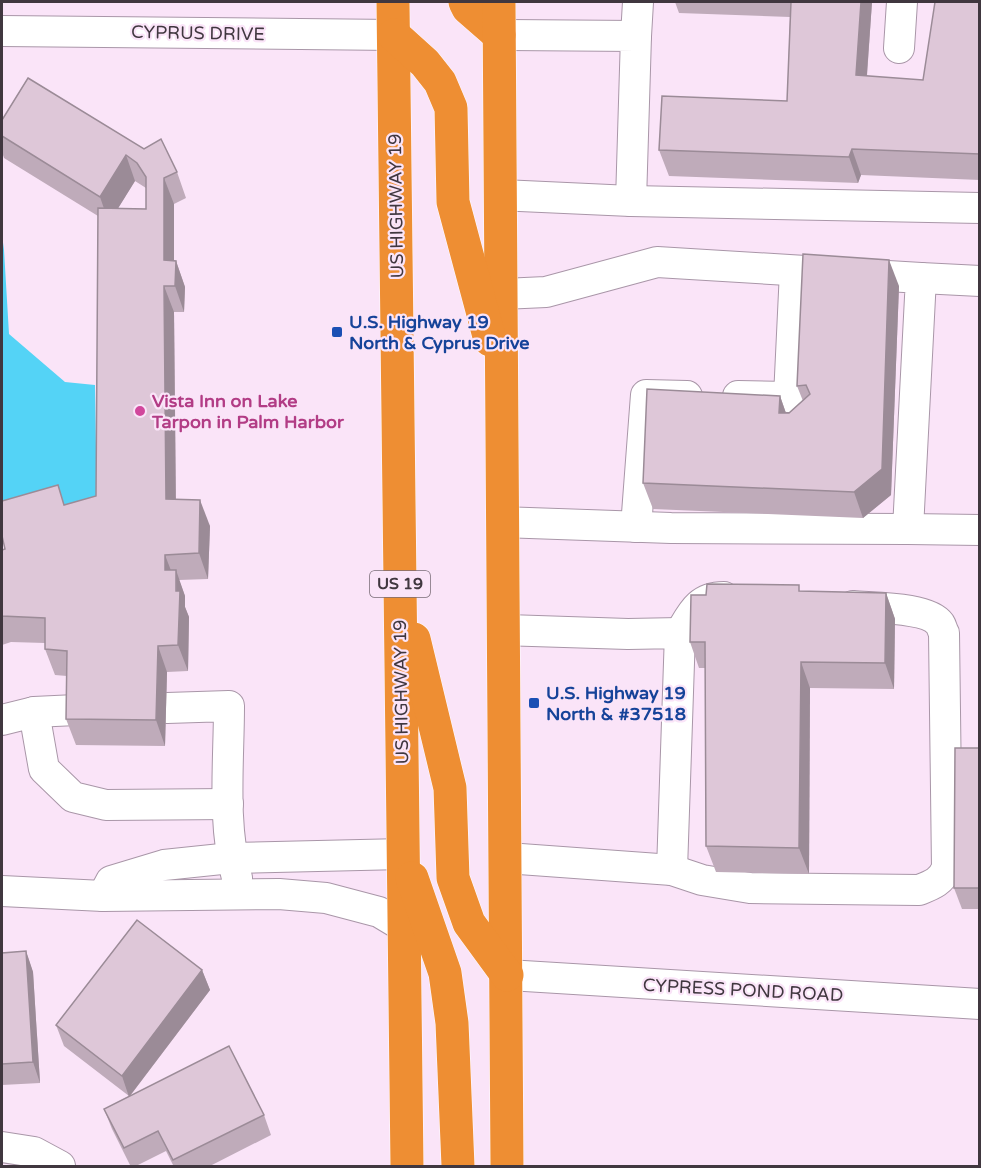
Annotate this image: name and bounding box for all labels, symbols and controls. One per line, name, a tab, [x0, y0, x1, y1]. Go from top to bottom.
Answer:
street label: CYPRUS DRIVE	[131, 21, 265, 45]
street label: US HIGHWAY 19	[384, 133, 408, 279]
place label: U.S. Highway 19 North & Cyprus Drive	[349, 311, 530, 354]
marker: U.S. Highway 19 North & Cyprus Drive	[330, 325, 344, 339]
place label: Vista Inn on Lake Tarpon in Palm Harbor	[151, 390, 345, 433]
marker: Vista Inn on Lake Tarpon in Palm Harbor	[133, 404, 147, 418]
road number: US 19	[370, 571, 430, 597]
street label: US HIGHWAY 19	[389, 619, 413, 765]
place label: U.S. Highway 19 North & #37518	[546, 682, 686, 725]
marker: U.S. Highway 19 North & #37518	[527, 696, 541, 710]
street label: CYPRESS POND ROAD	[642, 974, 844, 1006]

